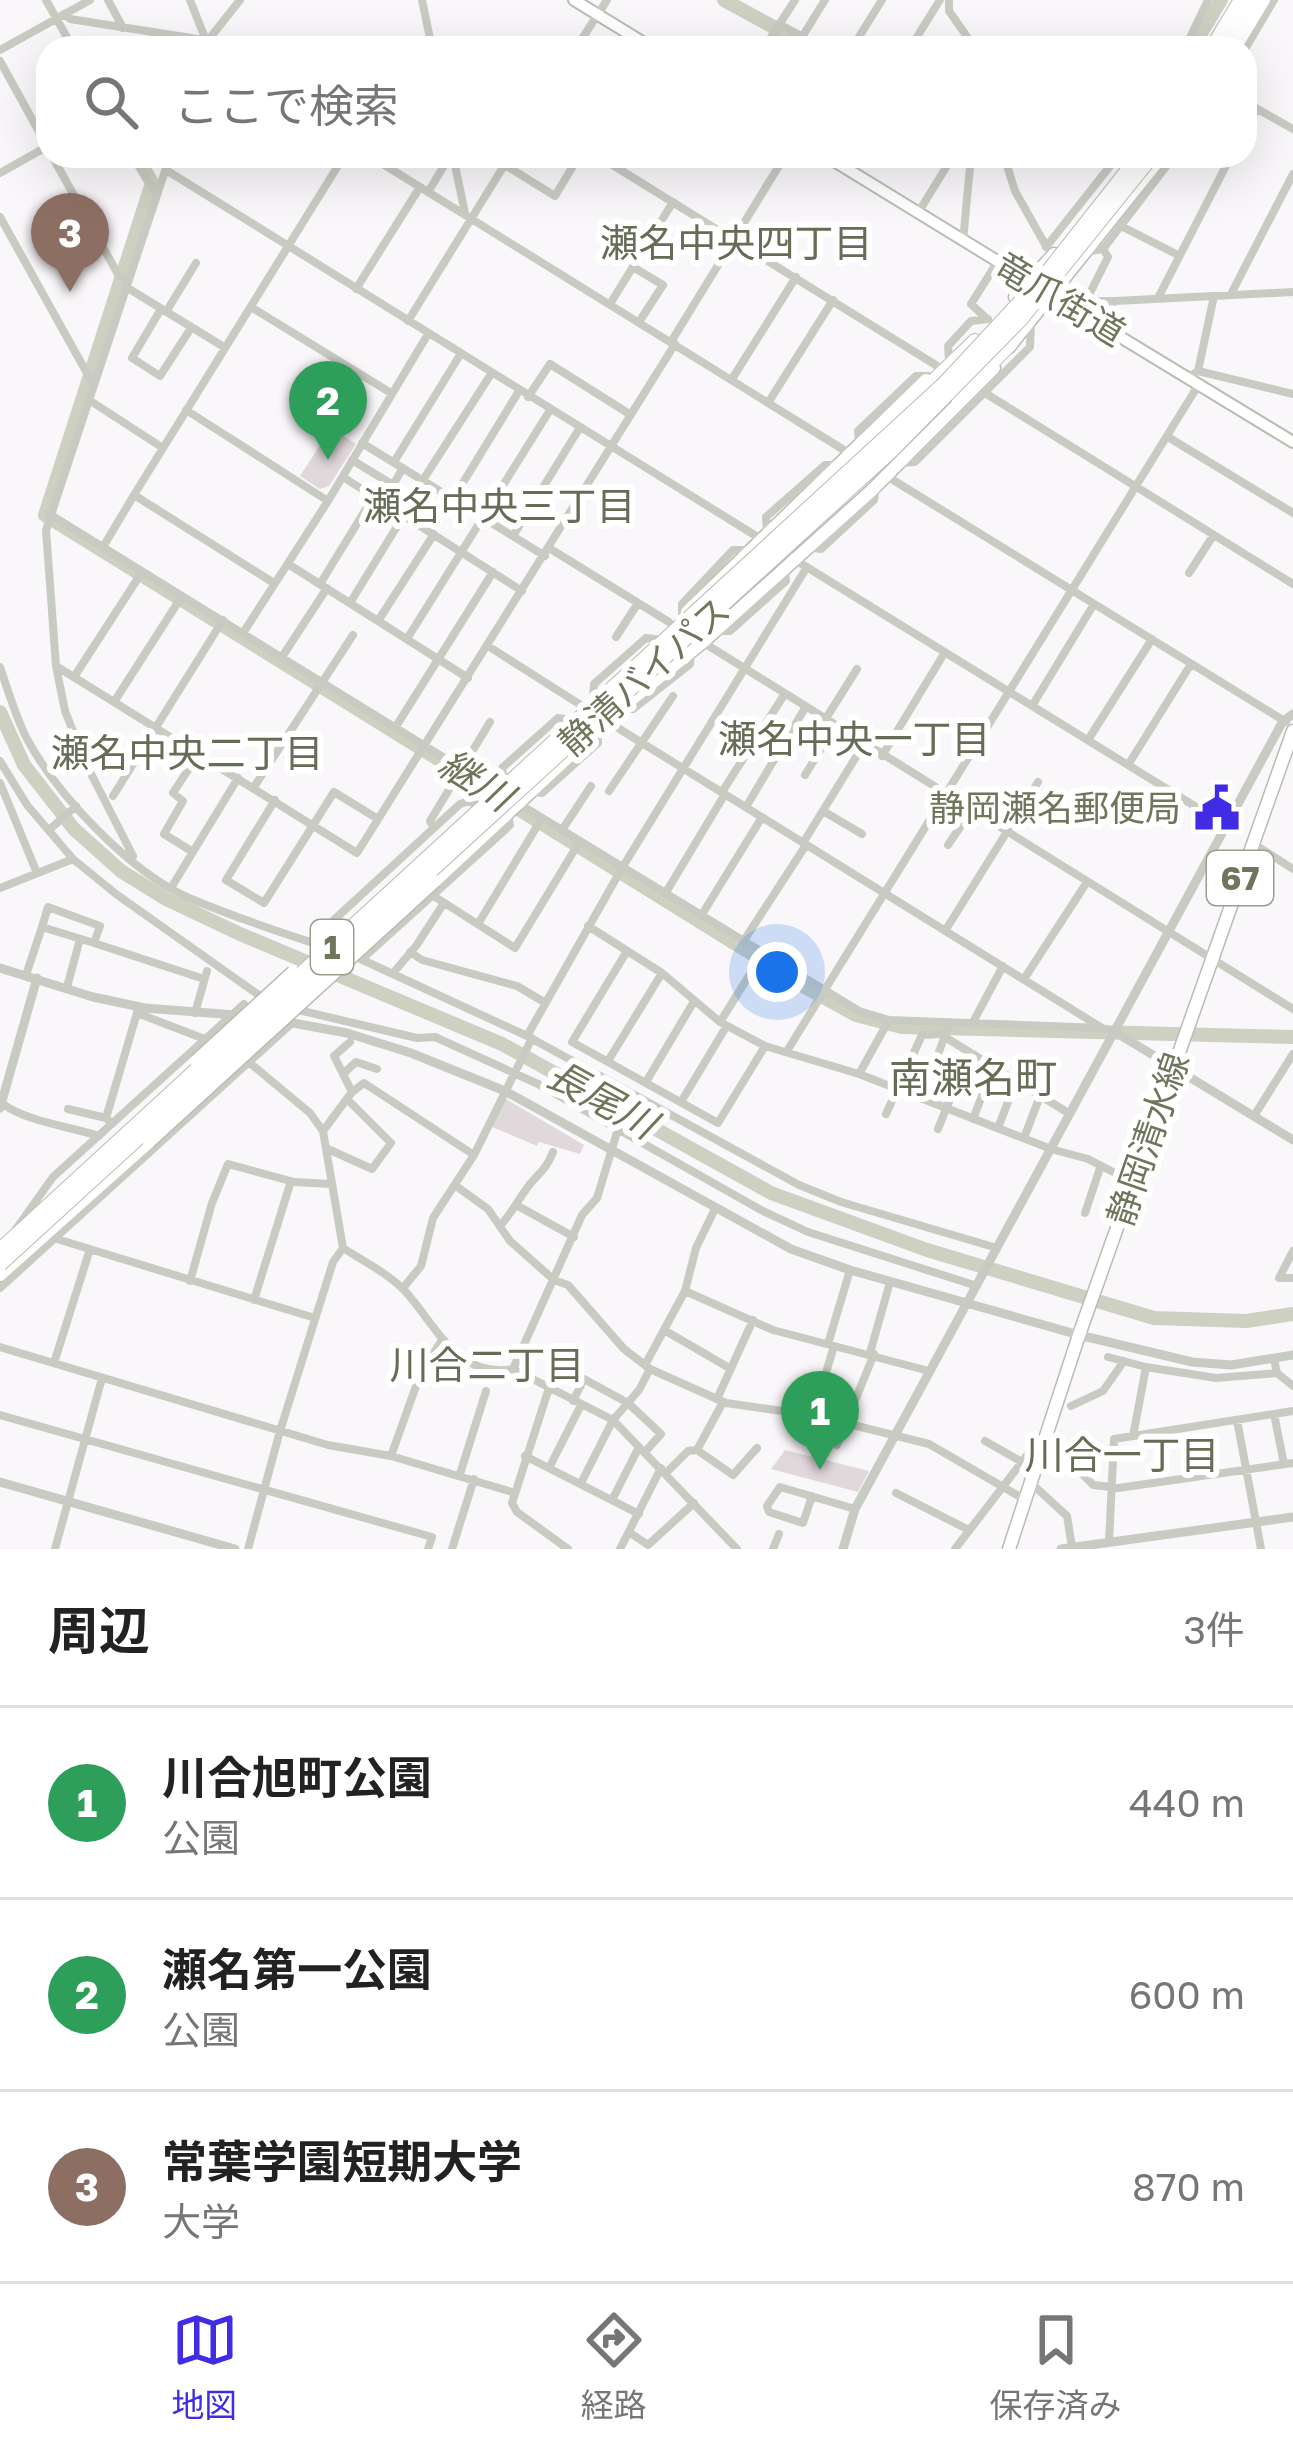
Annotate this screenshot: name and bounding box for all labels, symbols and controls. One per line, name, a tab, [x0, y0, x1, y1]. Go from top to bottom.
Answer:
search box	[36, 36, 1257, 168]
icon: search	[78, 69, 144, 135]
text: ここで検索	[174, 78, 399, 132]
pin: 3	[31, 193, 109, 292]
district label: 瀬名中央四丁目	[599, 219, 873, 266]
street label: 竜爪街道	[987, 243, 1133, 354]
pin: 2	[289, 361, 367, 460]
district label: 瀬名中央三丁目	[362, 482, 636, 529]
street label: 静清バイパス	[549, 588, 738, 764]
district label: 瀬名中央一丁目	[717, 715, 991, 762]
district label: 瀬名中央二丁目	[50, 729, 324, 776]
water label: 継川	[431, 739, 525, 822]
public building icon: 静岡瀬名郵便局	[1192, 783, 1242, 833]
place label: 静岡瀬名郵便局	[929, 786, 1181, 829]
road number: 67	[1207, 851, 1273, 905]
road number: 1	[311, 920, 353, 974]
your location	[747, 942, 807, 1002]
street label: 静岡清水線	[1098, 1047, 1197, 1231]
water label: 長尾川	[540, 1050, 668, 1149]
district label: 南瀬名町	[889, 1052, 1057, 1102]
district label: 川合二丁目	[389, 1341, 585, 1388]
pin: 1	[781, 1371, 859, 1470]
district label: 川合一丁目	[1024, 1431, 1220, 1478]
text: 周辺	[48, 1599, 150, 1660]
text: 3件	[1183, 1606, 1245, 1653]
text: 川合旭町公園	[162, 1750, 432, 1804]
text: 1	[77, 1779, 97, 1826]
text: 440 m	[1129, 1779, 1245, 1826]
text: 公園	[162, 1814, 240, 1861]
text: 瀬名第一公園	[162, 1942, 432, 1996]
text: 2	[75, 1971, 99, 2018]
text: 600 m	[1129, 1971, 1245, 2018]
text: 公園	[162, 2006, 240, 2053]
text: 常葉学園短期大学	[162, 2134, 522, 2188]
text: 3	[75, 2163, 99, 2210]
text: 870 m	[1132, 2163, 1245, 2210]
text: 大学	[162, 2198, 240, 2245]
tab: 地図	[172, 2307, 238, 2427]
tab: 経路	[581, 2307, 647, 2427]
tab: 保存済み	[990, 2307, 1122, 2427]

